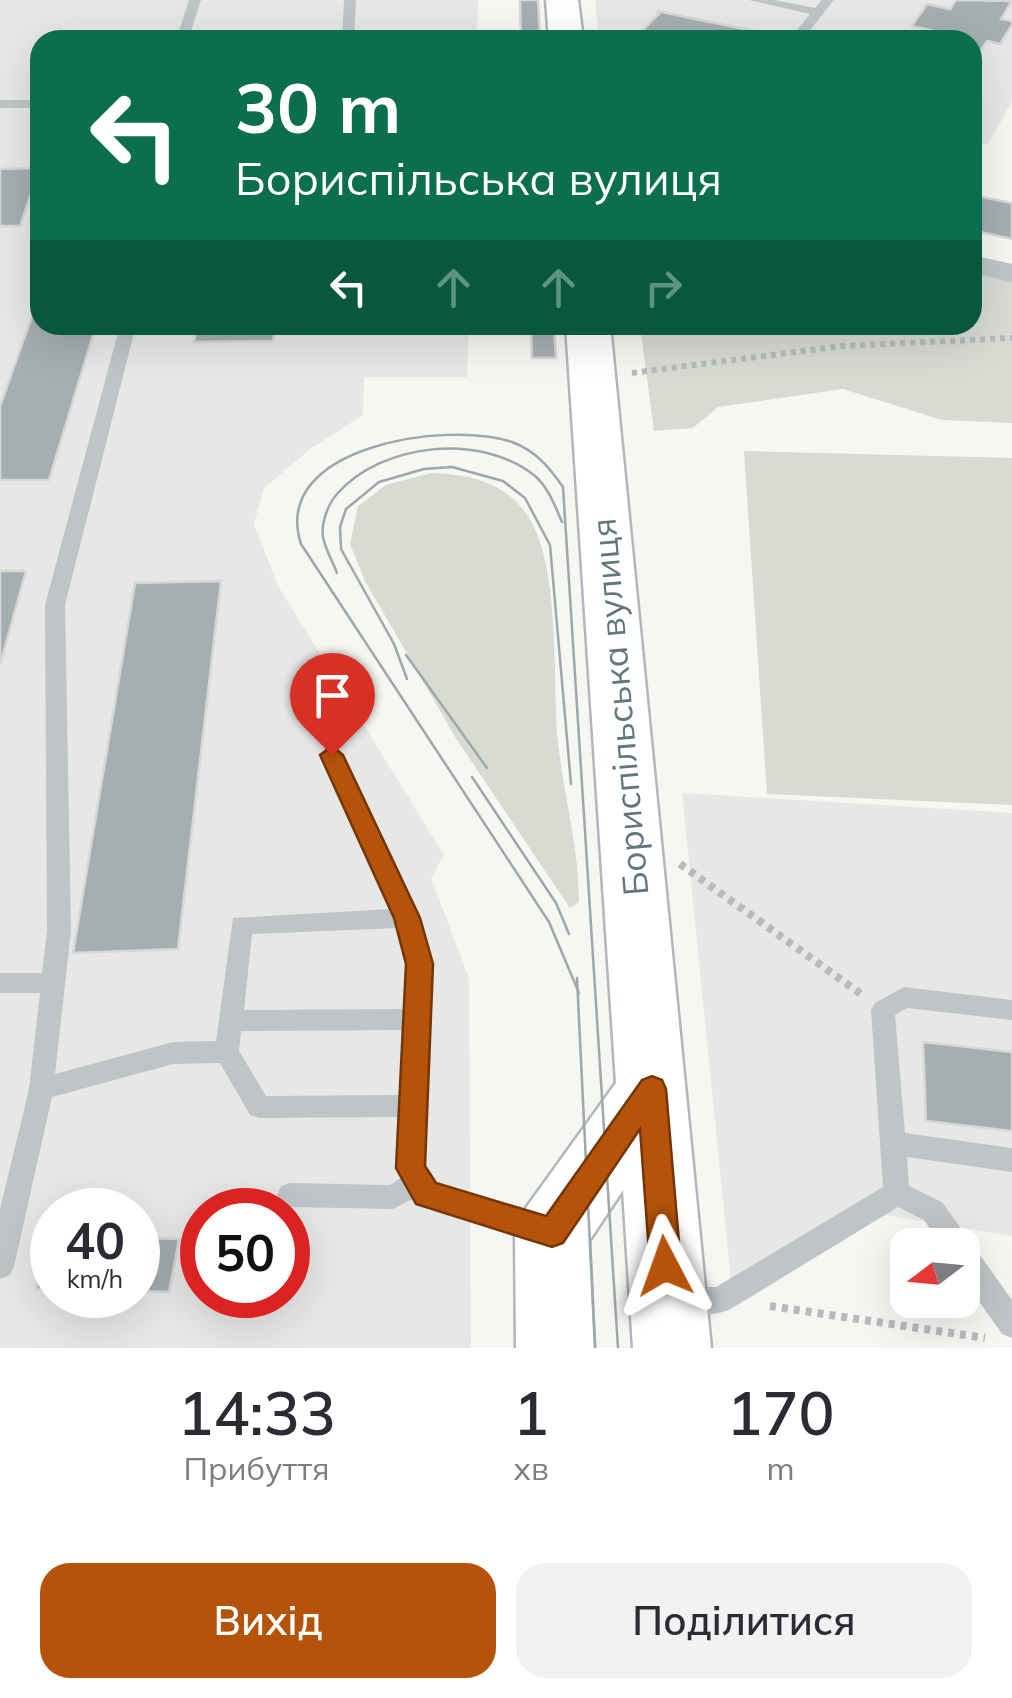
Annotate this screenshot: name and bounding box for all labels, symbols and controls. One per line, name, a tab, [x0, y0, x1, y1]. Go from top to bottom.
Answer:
text: 30 m	[235, 63, 401, 151]
icon: left	[70, 70, 200, 200]
text: Бориспільська вулиця	[235, 150, 722, 206]
icon: left	[321, 260, 376, 315]
icon: ahead	[426, 260, 481, 315]
icon: ahead	[531, 260, 586, 315]
icon: right	[636, 260, 691, 315]
street label: Бориспільська вулиця	[581, 516, 657, 898]
pin	[290, 653, 375, 756]
icon: arrive	[305, 668, 360, 723]
speed limit sign: 50	[180, 1188, 310, 1318]
text: 40	[65, 1209, 125, 1272]
position arrow	[613, 1214, 717, 1318]
north arrow	[890, 1228, 980, 1318]
map controls	[890, 1228, 980, 1318]
text: km/h	[67, 1263, 123, 1294]
text: 14:33	[177, 1375, 336, 1450]
text: 1	[513, 1375, 549, 1450]
text: 170	[727, 1375, 835, 1450]
text: Прибуття	[184, 1448, 330, 1488]
text: хв	[513, 1448, 549, 1488]
text: m	[766, 1448, 795, 1488]
button: Вихід	[40, 1563, 496, 1678]
button: Поділитися	[516, 1563, 972, 1678]

